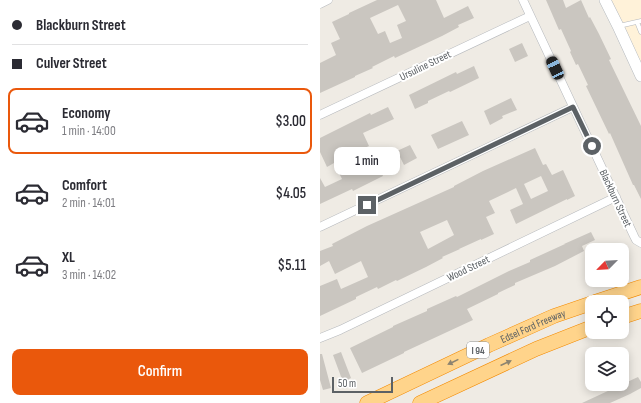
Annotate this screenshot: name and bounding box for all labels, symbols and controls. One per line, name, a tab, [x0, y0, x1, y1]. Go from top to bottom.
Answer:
text: Blackburn Street	[36, 16, 126, 35]
street label: Ursuline Street	[397, 47, 454, 83]
text: Culver Street	[36, 54, 107, 73]
car	[544, 55, 566, 81]
icon: car	[14, 103, 50, 139]
text: Economy	[62, 104, 111, 123]
text: $3.00	[275, 112, 306, 131]
text: 1 min · 14:00	[62, 123, 116, 139]
route start	[583, 137, 601, 155]
callout: 1 min	[334, 147, 400, 175]
text: 1 min	[355, 153, 379, 169]
street label: Blackburn Street	[597, 167, 635, 230]
icon: car	[14, 175, 50, 211]
text: Comfort	[62, 176, 107, 195]
text: $4.05	[276, 184, 306, 203]
text: 2 min · 14:01	[62, 195, 115, 211]
route end	[358, 196, 376, 214]
north arrow	[585, 243, 629, 287]
map controls	[585, 243, 629, 391]
icon: car	[14, 247, 50, 283]
text: XL	[62, 248, 75, 267]
street label: Wood Street	[445, 252, 492, 284]
text: $5.11	[278, 256, 306, 275]
text: 3 min · 14:02	[62, 267, 116, 283]
button: locate	[585, 295, 629, 339]
street label: Edsel Ford Freeway	[499, 306, 568, 346]
road number: I 94	[467, 342, 489, 358]
button: layers	[585, 347, 629, 391]
button: Confirm	[12, 349, 308, 395]
one-way arrow	[447, 359, 459, 365]
one-way arrow	[500, 360, 511, 366]
scale bar	[332, 375, 393, 394]
text: 50 m	[338, 377, 356, 390]

